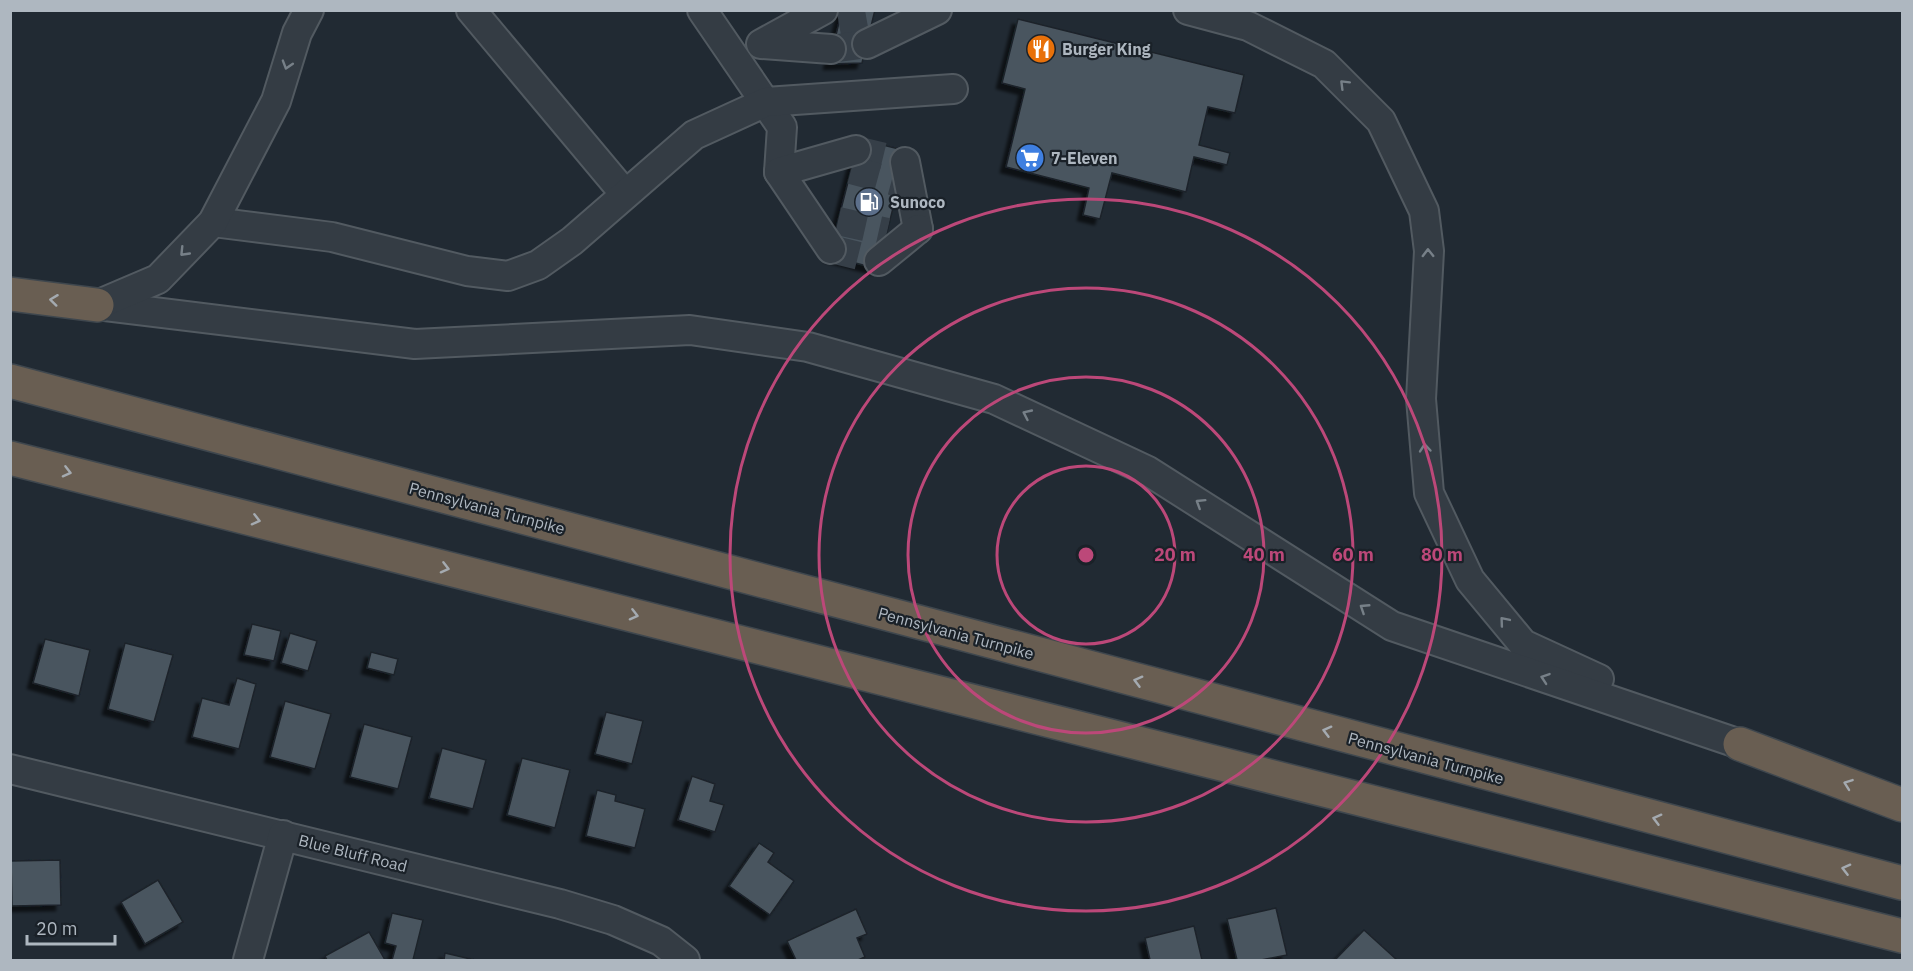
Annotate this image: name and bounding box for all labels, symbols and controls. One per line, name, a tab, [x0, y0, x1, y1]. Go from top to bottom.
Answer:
restaurant icon: Burger King	[1025, 33, 1057, 65]
place label: Burger King	[1062, 39, 1151, 59]
one-way arrow	[282, 59, 294, 70]
one-way arrow	[1340, 80, 1351, 91]
supermarket icon: 7-Eleven	[1014, 142, 1046, 174]
place label: 7-Eleven	[1051, 148, 1117, 168]
fuel station icon: Sunoco	[853, 186, 885, 218]
place label: Sunoco	[890, 192, 945, 212]
one-way arrow	[180, 245, 191, 255]
one-way arrow	[1422, 249, 1434, 258]
one-way arrow	[49, 294, 58, 306]
one-way arrow	[1022, 409, 1033, 421]
one-way arrow	[1419, 443, 1432, 452]
one-way arrow	[61, 465, 72, 477]
street label: Pennsylvania Turnpike	[407, 478, 567, 538]
one-way arrow	[1195, 500, 1206, 511]
one-way arrow	[251, 512, 261, 525]
text: 20 m	[1154, 543, 1196, 566]
text: 40 m	[1243, 543, 1285, 566]
text: 60 m	[1332, 543, 1374, 566]
text: 80 m	[1421, 543, 1463, 566]
centre of rings	[1076, 545, 1096, 565]
one-way arrow	[440, 560, 450, 573]
street label: Pennsylvania Turnpike	[876, 603, 1036, 663]
one-way arrow	[1360, 604, 1371, 615]
one-way arrow	[629, 608, 639, 621]
one-way arrow	[1500, 617, 1511, 628]
one-way arrow	[1540, 672, 1551, 685]
one-way arrow	[1133, 676, 1144, 688]
one-way arrow	[1322, 726, 1332, 738]
street label: Pennsylvania Turnpike	[1346, 728, 1506, 788]
one-way arrow	[1843, 779, 1854, 792]
one-way arrow	[1652, 814, 1663, 826]
street label: Blue Bluff Road	[297, 830, 409, 876]
one-way arrow	[1841, 863, 1851, 876]
scale bar	[27, 908, 116, 946]
text: 20 m	[36, 917, 78, 940]

